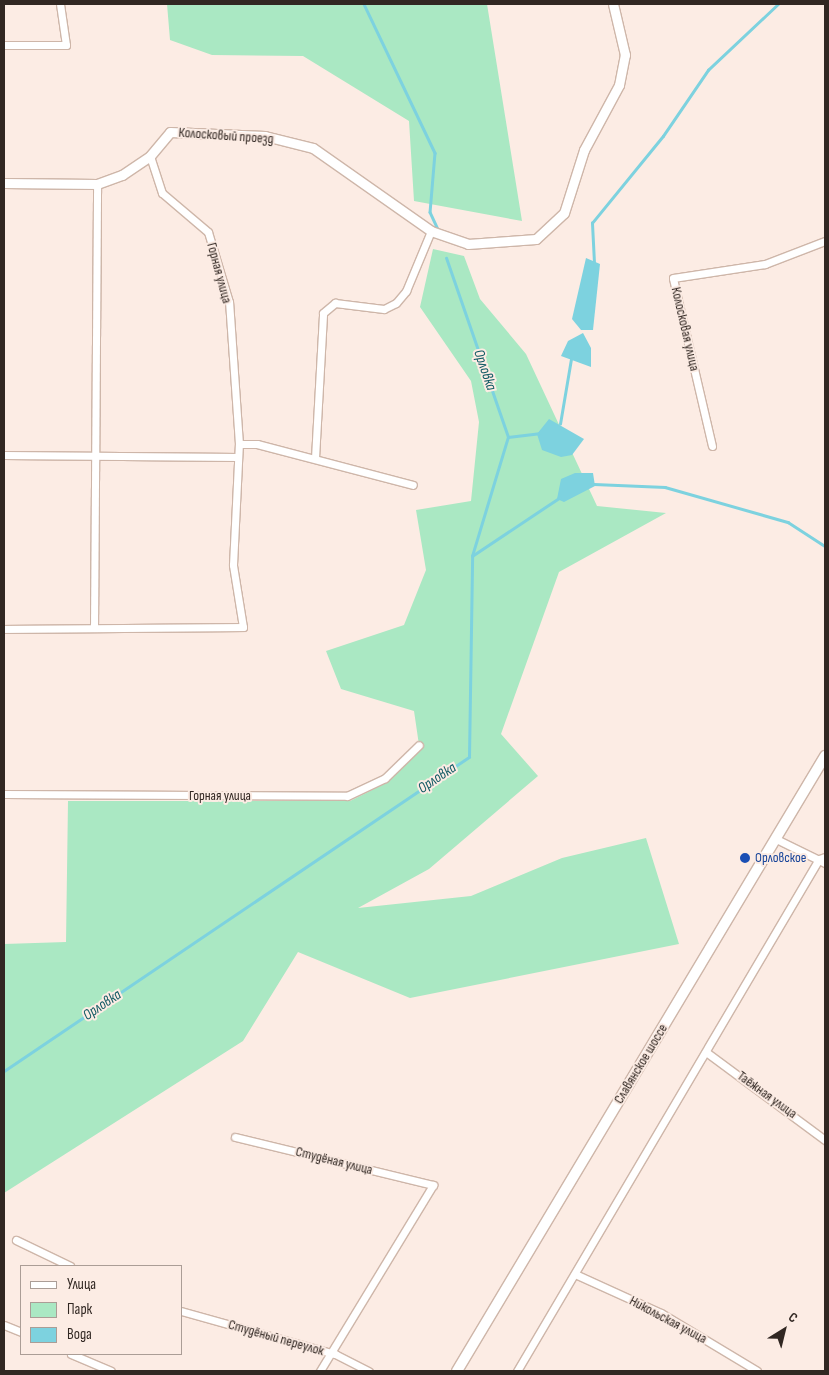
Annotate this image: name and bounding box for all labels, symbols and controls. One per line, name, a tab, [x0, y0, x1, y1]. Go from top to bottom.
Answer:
street label: Колосковый проезд	[178, 124, 274, 148]
street label: Горная улица	[203, 241, 235, 305]
street label: Колосковая улица	[667, 285, 703, 373]
water label: Орловка	[470, 347, 500, 393]
water label: Орловка	[414, 759, 460, 797]
street label: Горная улица	[189, 788, 251, 804]
place label: Орловское	[755, 850, 806, 866]
marker: Орловское	[739, 852, 751, 864]
water label: Орловка	[79, 986, 125, 1024]
street label: Славянское шоссе	[611, 1021, 671, 1107]
street label: Таёжная улица	[734, 1068, 800, 1122]
street label: Студёная улица	[294, 1143, 374, 1179]
legend	[20, 1265, 182, 1355]
text: Улица	[67, 1275, 96, 1294]
street label: Никольская улица	[626, 1293, 710, 1347]
text: Парк	[67, 1300, 92, 1319]
north arrow	[759, 1305, 809, 1355]
text: С	[785, 1308, 801, 1326]
street label: Студёный переулок	[226, 1316, 326, 1360]
text: Вода	[67, 1325, 92, 1344]

